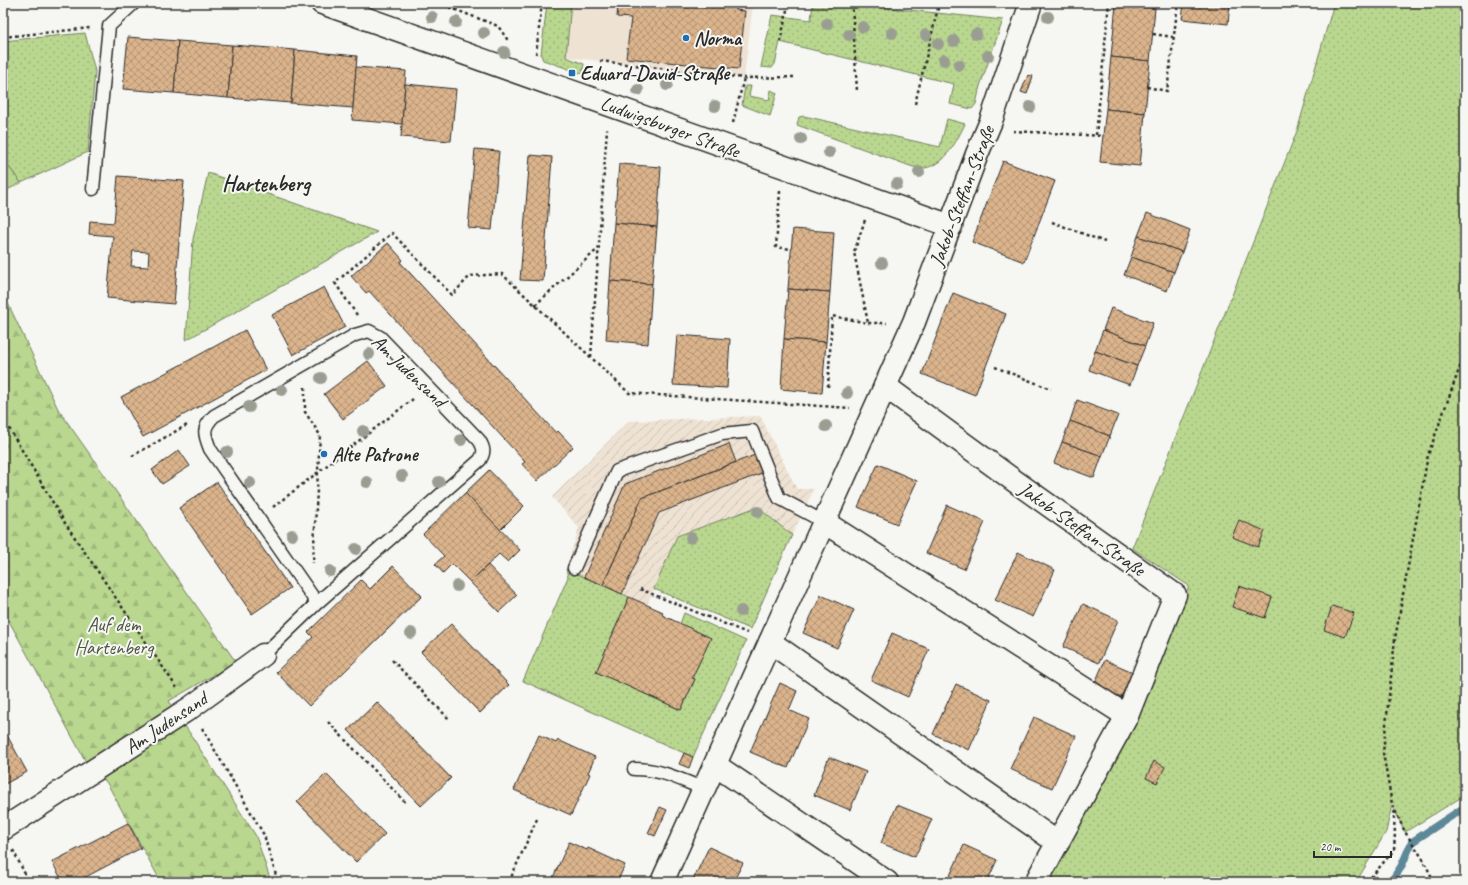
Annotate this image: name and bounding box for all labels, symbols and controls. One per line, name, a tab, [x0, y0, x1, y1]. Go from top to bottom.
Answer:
place label: Norma	[694, 26, 743, 51]
marker: Norma	[681, 33, 691, 43]
place label: Eduard-David-Straße	[580, 61, 731, 86]
marker: Eduard-David-Straße	[567, 68, 577, 78]
street label: Ludwigsburger Straße	[597, 90, 744, 164]
street label: Jakob-Steffan-Straße	[923, 121, 1001, 271]
district label: Hartenberg	[222, 170, 312, 198]
street label: Am Judensand	[366, 329, 454, 415]
place label: Alte Patrone	[332, 442, 420, 467]
marker: Alte Patrone	[319, 449, 329, 459]
street label: Jakob-Steffan-Straße	[1013, 476, 1151, 583]
park label: Auf dem Hartenberg	[75, 612, 155, 660]
street label: Am Judensand	[120, 684, 215, 760]
scale bar	[1314, 833, 1391, 859]
text: 20 m	[1320, 839, 1342, 855]

